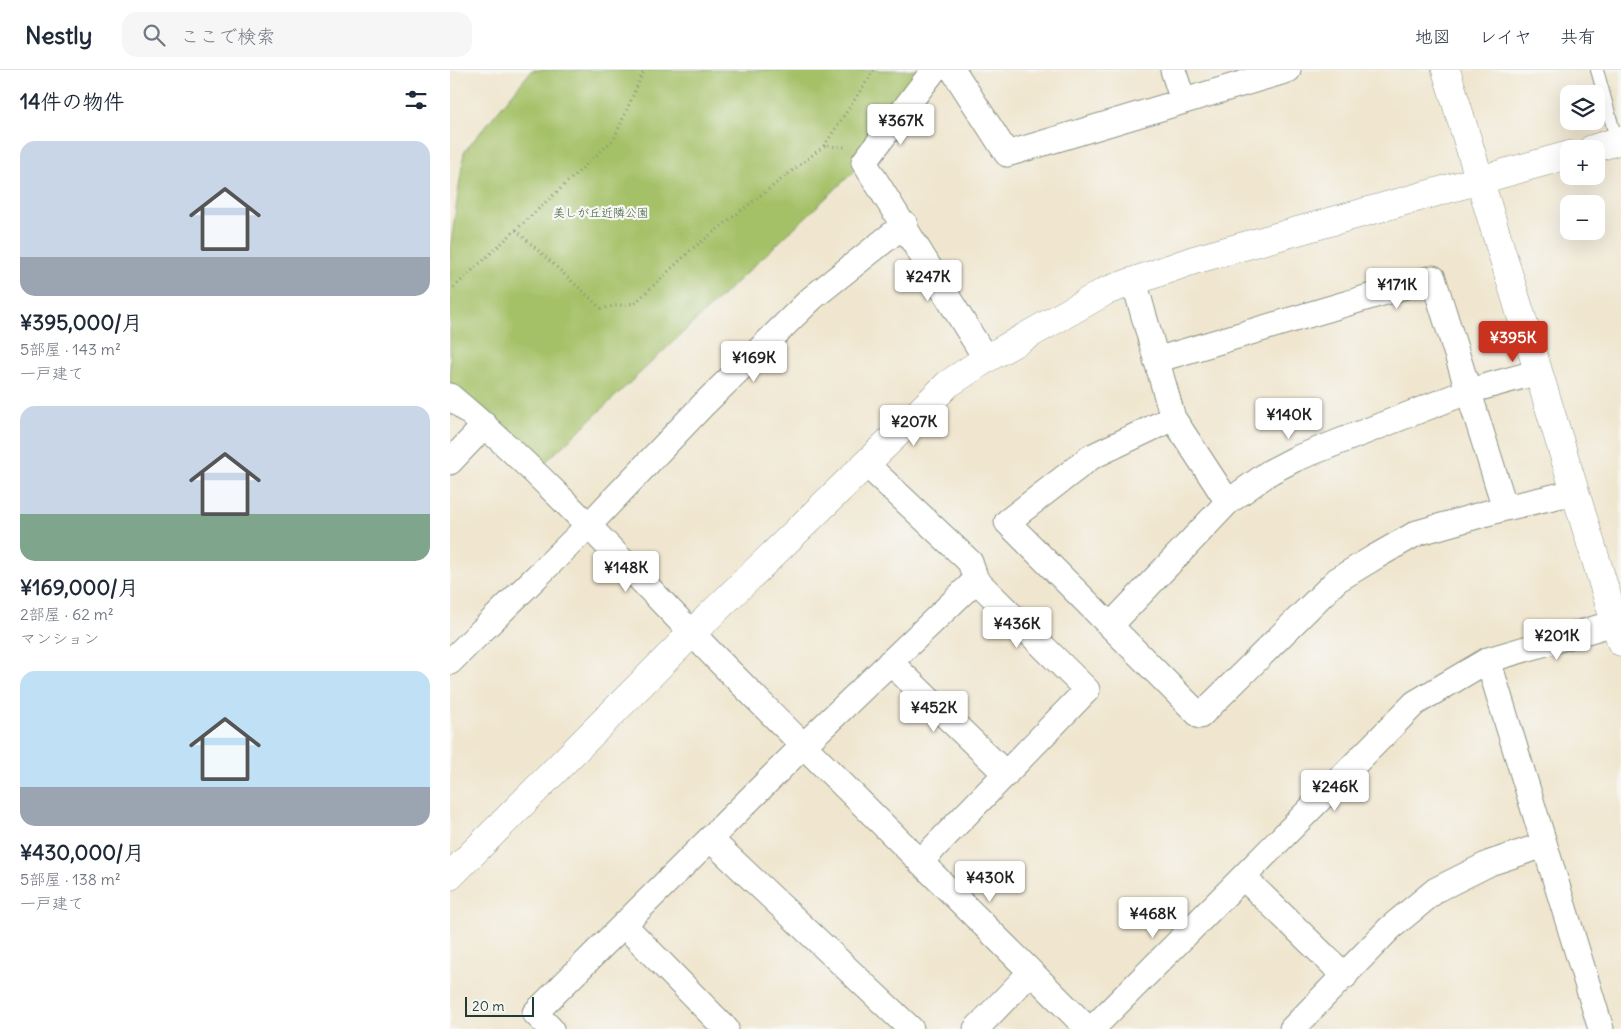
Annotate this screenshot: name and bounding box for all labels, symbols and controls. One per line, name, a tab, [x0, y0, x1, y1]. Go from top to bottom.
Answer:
search box	[122, 12, 472, 57]
text: Nestly	[25, 20, 92, 50]
icon: search	[140, 21, 168, 49]
text: ここで検索	[180, 24, 275, 48]
text: 地図	[1415, 25, 1451, 48]
text: レイヤ	[1479, 25, 1532, 48]
text: 共有	[1560, 25, 1596, 48]
map controls	[1560, 85, 1605, 240]
button: layers	[1560, 85, 1605, 130]
icon: filters	[402, 86, 430, 114]
text: 14件の物件	[20, 88, 124, 115]
pin: ¥367K	[866, 104, 936, 146]
text: ¥367K	[878, 110, 924, 130]
button: +	[1560, 140, 1605, 185]
icon: home	[180, 174, 270, 264]
button: −	[1560, 195, 1605, 240]
park label: 美しが丘近隣公園	[553, 205, 649, 220]
pin: ¥247K	[893, 260, 963, 302]
text: ¥247K	[906, 266, 950, 286]
pin: ¥171K	[1362, 268, 1432, 310]
text: ¥171K	[1377, 274, 1417, 294]
text: ¥395,000/月	[20, 309, 143, 336]
pin: ¥395K	[1478, 320, 1548, 363]
text: ¥395K	[1490, 327, 1536, 347]
text: 5部屋 · 143 m²	[20, 339, 121, 359]
pin: ¥169K	[719, 340, 789, 383]
text: ¥169K	[732, 347, 776, 367]
text: 一戸建て	[20, 363, 84, 383]
pin: ¥140K	[1254, 398, 1324, 440]
pin: ¥207K	[879, 404, 949, 447]
text: ¥140K	[1266, 404, 1312, 424]
text: ¥207K	[891, 411, 937, 431]
icon: home	[180, 439, 270, 529]
pin: ¥148K	[591, 550, 661, 593]
text: ¥148K	[604, 557, 648, 577]
text: ¥169,000/月	[20, 574, 139, 601]
text: 2部屋 · 62 m²	[20, 604, 114, 624]
pin: ¥436K	[982, 606, 1052, 649]
text: ¥436K	[994, 613, 1040, 633]
pin: ¥201K	[1522, 618, 1592, 661]
text: ¥201K	[1535, 625, 1579, 645]
text: マンション	[20, 628, 99, 648]
pin: ¥452K	[899, 690, 969, 733]
text: ¥452K	[911, 697, 957, 717]
icon: home	[180, 704, 270, 794]
pin: ¥246K	[1300, 770, 1370, 812]
text: ¥246K	[1312, 776, 1358, 796]
text: ¥430,000/月	[20, 839, 144, 866]
pin: ¥430K	[955, 860, 1025, 903]
text: ¥430K	[966, 867, 1014, 887]
text: 5部屋 · 138 m²	[20, 869, 121, 889]
text: 一戸建て	[20, 893, 84, 913]
pin: ¥468K	[1118, 896, 1188, 939]
text: ¥468K	[1130, 903, 1176, 923]
scale bar	[465, 994, 534, 1017]
text: 20 m	[472, 997, 505, 1015]

